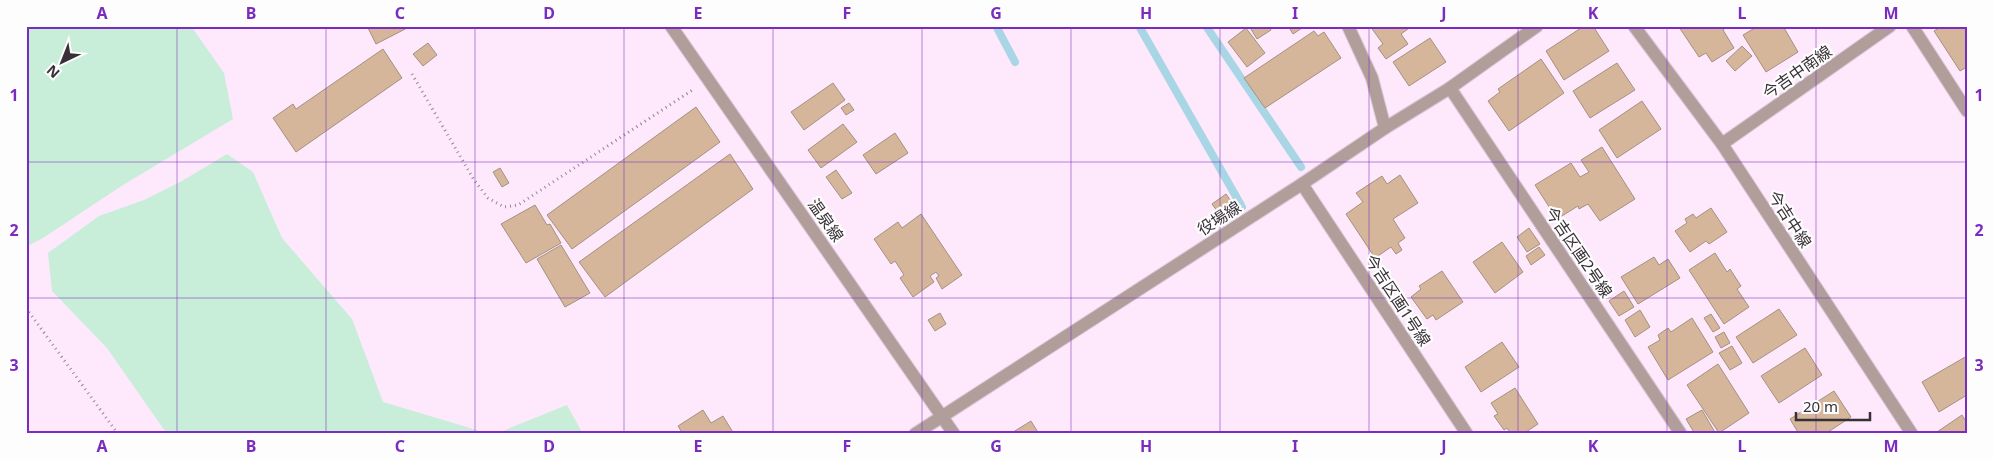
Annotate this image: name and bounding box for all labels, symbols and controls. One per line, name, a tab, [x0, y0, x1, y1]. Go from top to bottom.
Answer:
text: A	[96, 2, 108, 24]
text: B	[246, 2, 256, 24]
text: C	[395, 2, 405, 24]
text: D	[543, 2, 555, 24]
text: E	[694, 2, 703, 24]
text: F	[843, 2, 851, 24]
text: G	[990, 2, 1002, 24]
text: H	[1140, 2, 1152, 24]
text: I	[1292, 2, 1298, 24]
text: J	[1439, 2, 1447, 24]
text: K	[1588, 2, 1599, 24]
text: L	[1738, 2, 1747, 24]
text: M	[1883, 2, 1899, 24]
north arrow	[38, 38, 88, 88]
street label: 今吉中南線	[1758, 40, 1836, 104]
text: N	[42, 61, 63, 83]
text: 1	[9, 84, 19, 106]
text: 1	[1974, 84, 1984, 106]
street label: 今吉中線	[1763, 186, 1817, 252]
street label: 温泉線	[803, 194, 849, 246]
street label: 役場線	[1193, 196, 1245, 240]
street label: 今吉区画2号線	[1540, 202, 1618, 302]
text: 2	[9, 219, 19, 241]
text: 2	[1974, 219, 1984, 241]
street label: 今吉区画1号線	[1360, 250, 1436, 350]
text: 3	[9, 354, 19, 376]
text: 3	[1974, 354, 1984, 376]
scale bar	[1796, 390, 1869, 422]
text: 20 m	[1803, 396, 1838, 416]
text: A	[96, 435, 108, 457]
text: B	[246, 435, 256, 457]
text: C	[395, 435, 405, 457]
text: D	[543, 435, 555, 457]
text: E	[694, 435, 703, 457]
text: F	[843, 435, 851, 457]
text: G	[990, 435, 1002, 457]
text: H	[1140, 435, 1152, 457]
text: I	[1292, 435, 1298, 457]
text: J	[1439, 435, 1447, 457]
text: K	[1588, 435, 1599, 457]
text: L	[1738, 435, 1747, 457]
text: M	[1883, 435, 1899, 457]

